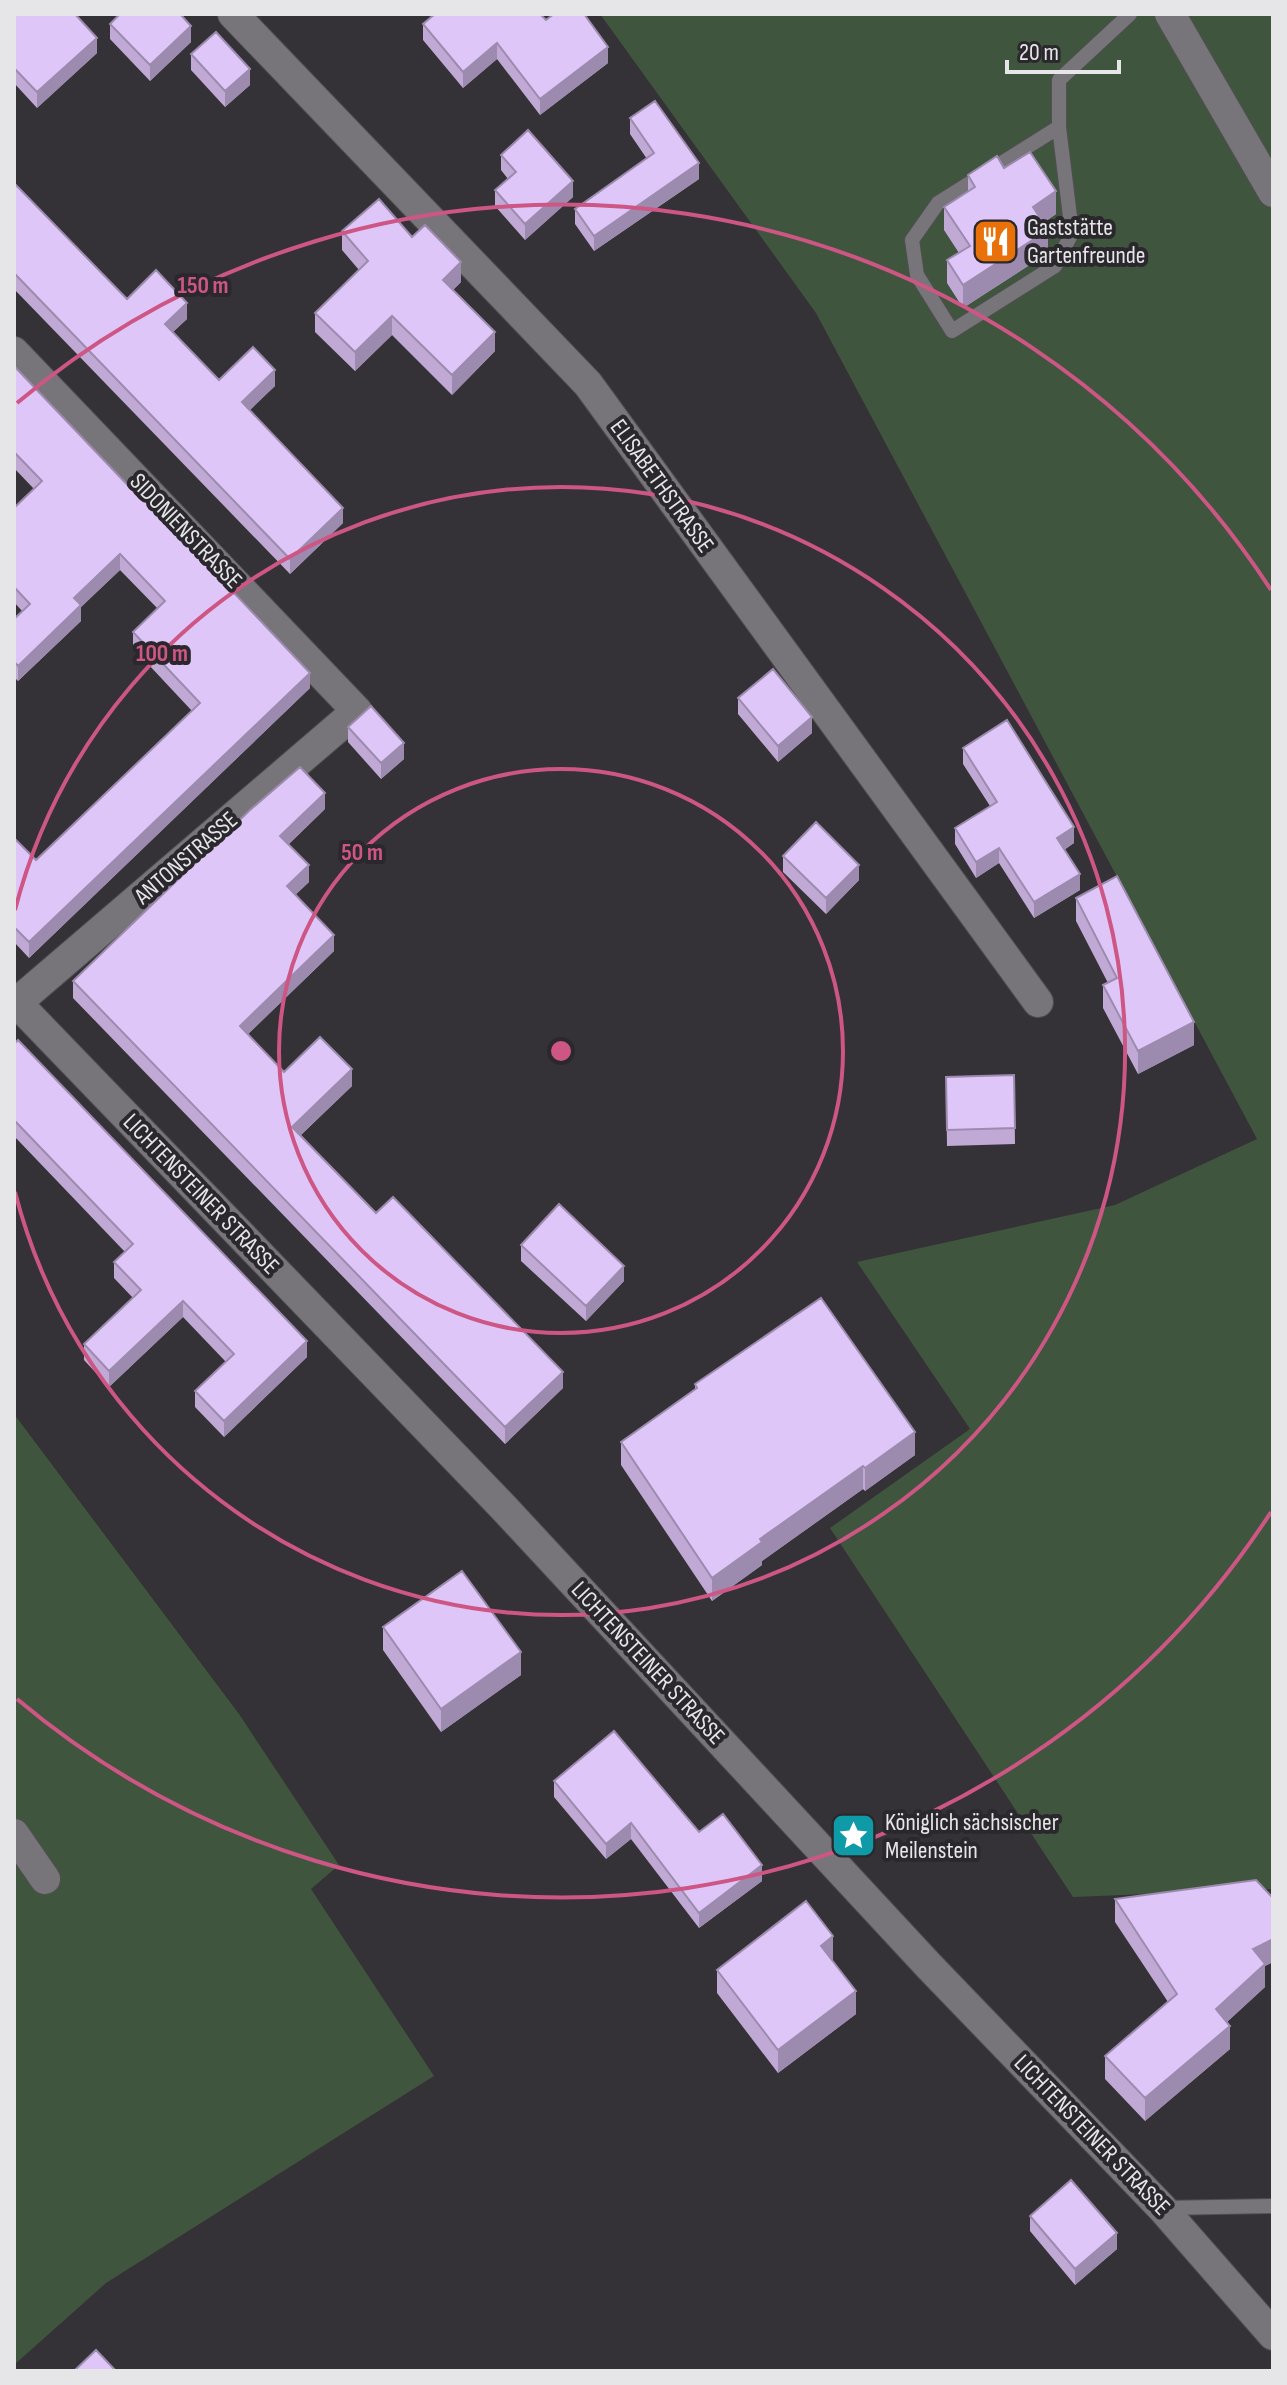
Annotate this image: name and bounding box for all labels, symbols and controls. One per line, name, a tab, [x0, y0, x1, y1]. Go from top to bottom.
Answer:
scale bar	[1007, 24, 1119, 74]
text: 20 m	[1019, 38, 1059, 67]
place label: Gaststätte Gartenfreunde	[1027, 213, 1145, 270]
restaurant icon: Gaststätte Gartenfreunde	[972, 217, 1020, 265]
text: 150 m	[177, 271, 229, 300]
street label: ELISABETHSTRASSE	[604, 414, 720, 558]
street label: SIDONIENSTRASSE	[124, 467, 248, 595]
text: 100 m	[136, 639, 188, 668]
street label: ANTONSTRASSE	[128, 805, 243, 911]
text: 50 m	[341, 838, 383, 867]
centre of rings	[547, 1037, 575, 1065]
street label: LICHTENSTEINER STRASSE	[117, 1108, 285, 1280]
street label: LICHTENSTEINER STRASSE	[565, 1576, 731, 1750]
place label: Königlich sächsischer Meilenstein	[885, 1808, 1059, 1865]
place icon: Königlich sächsischer Meilenstein	[830, 1812, 878, 1860]
street label: LICHTENSTEINER STRASSE	[1008, 2049, 1176, 2221]

